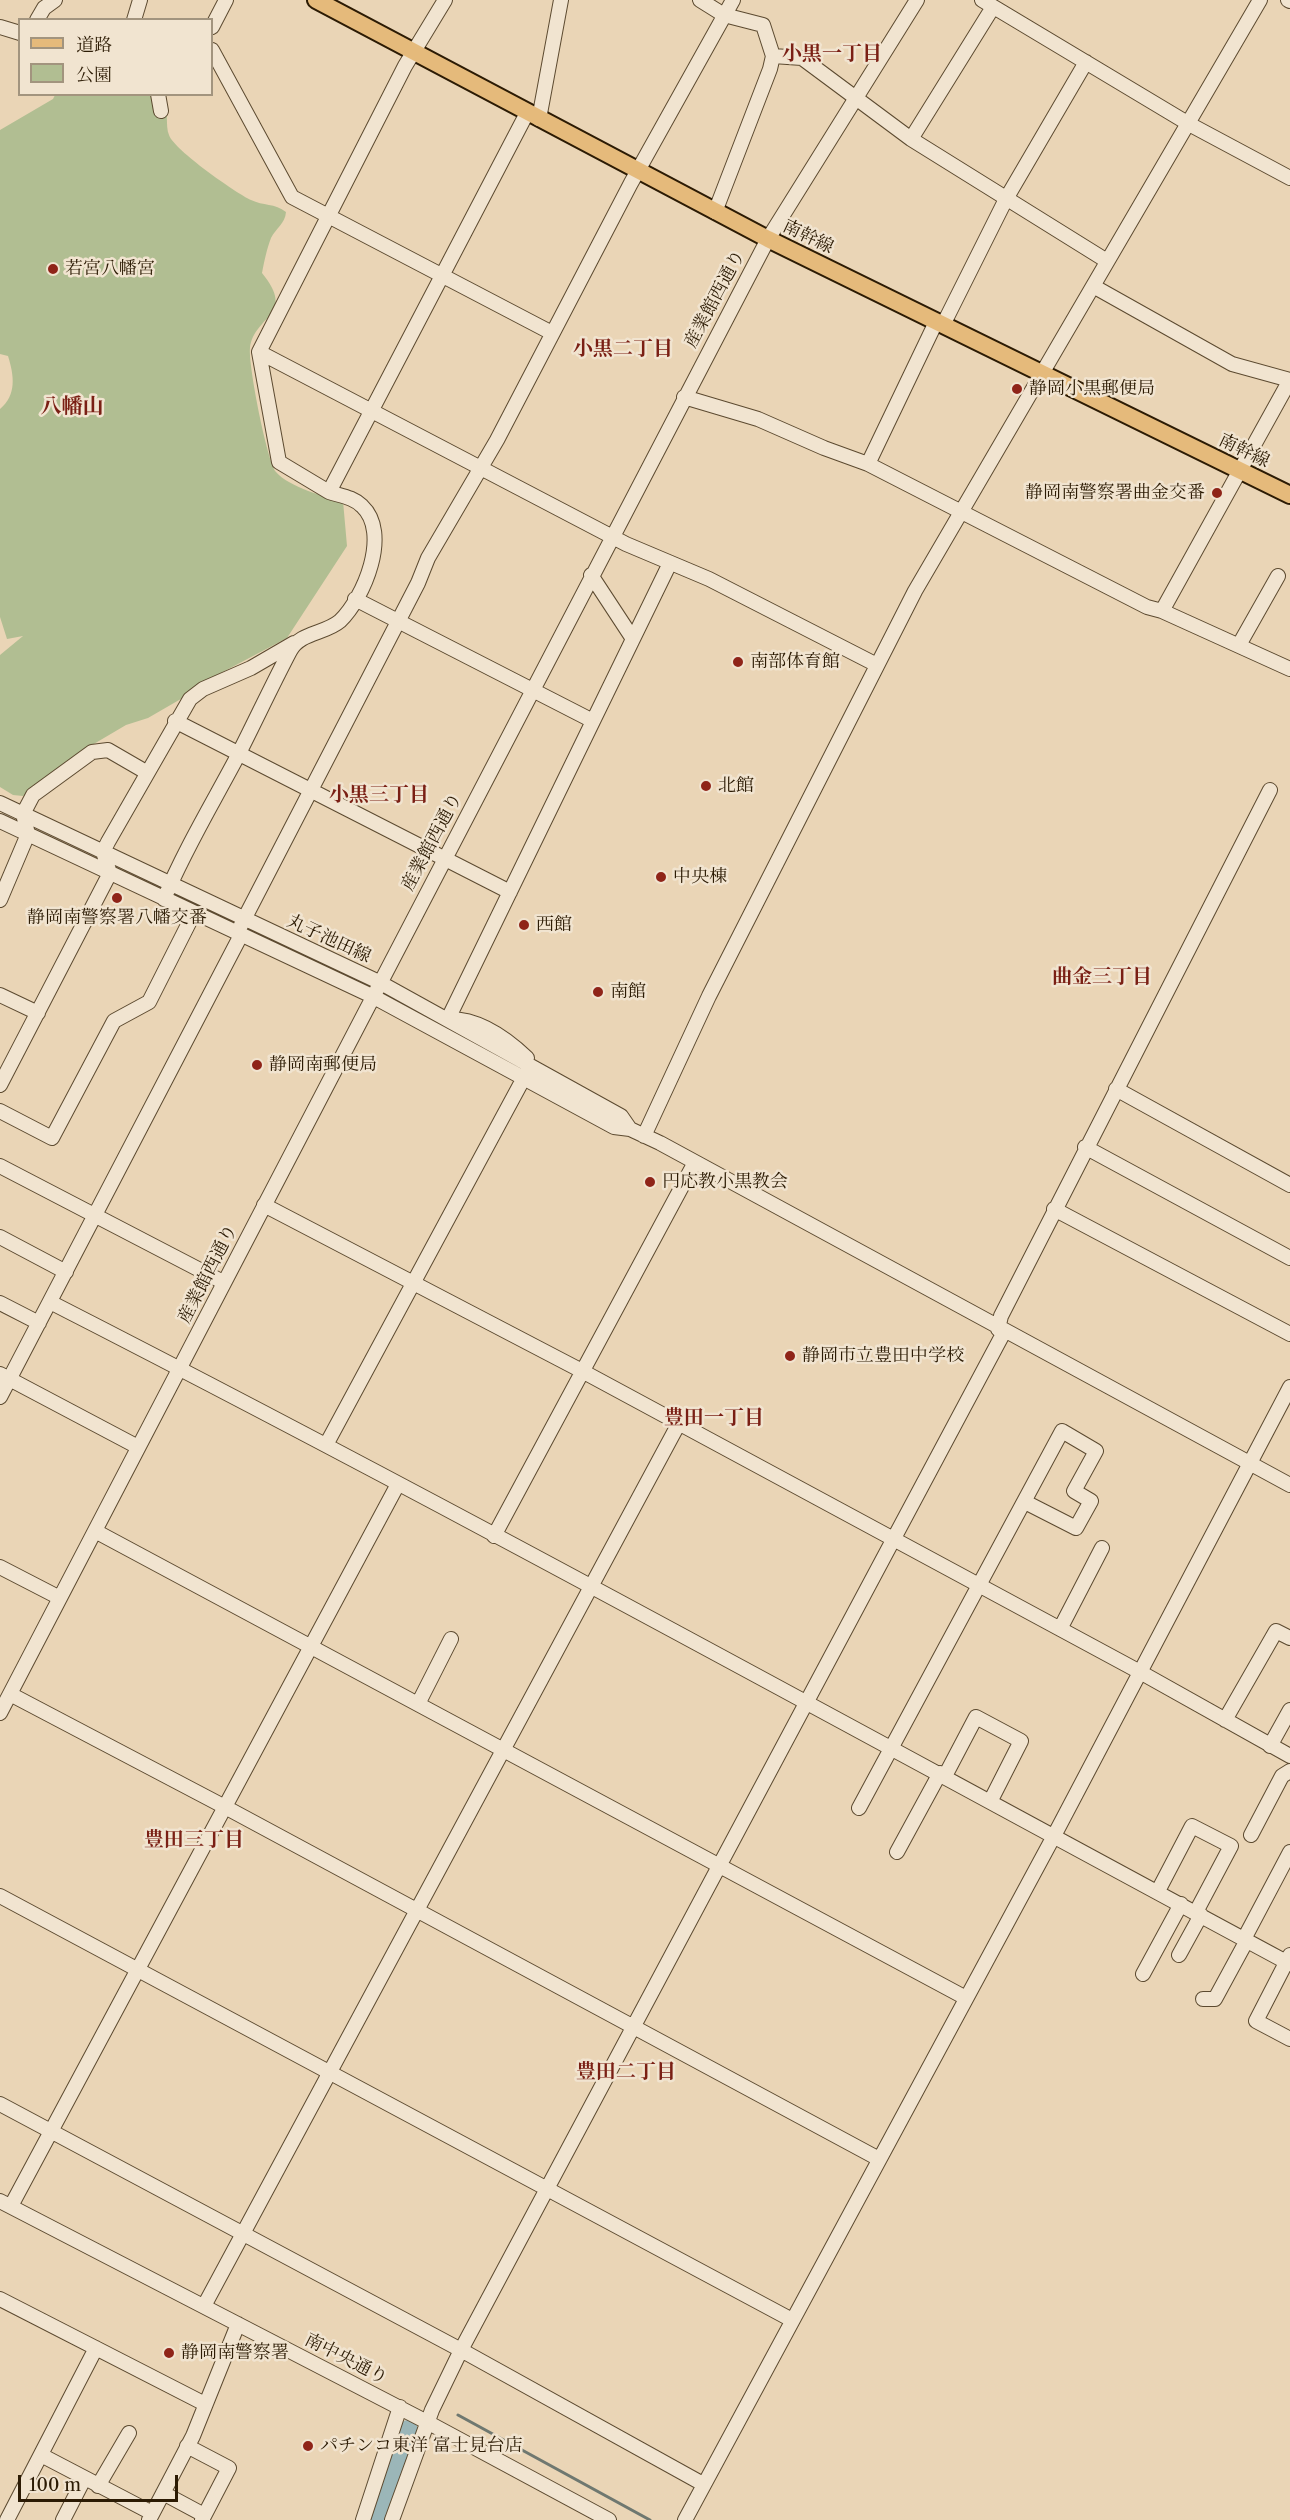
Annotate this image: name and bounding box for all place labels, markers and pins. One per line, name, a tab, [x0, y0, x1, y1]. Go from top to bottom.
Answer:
place label: 若宮八幡宮	[65, 258, 155, 280]
marker: 若宮八幡宮	[46, 262, 60, 276]
place label: 静岡小黒郵便局	[1029, 378, 1155, 400]
marker: 静岡小黒郵便局	[1010, 382, 1024, 396]
place label: 静岡南警察署曲金交番	[1025, 482, 1205, 504]
marker: 静岡南警察署曲金交番	[1210, 486, 1224, 500]
place label: 南部体育館	[750, 651, 840, 673]
marker: 南部体育館	[731, 655, 745, 669]
place label: 北館	[718, 775, 754, 797]
marker: 北館	[699, 779, 713, 793]
place label: 中央棟	[673, 866, 727, 888]
marker: 中央棟	[654, 870, 668, 884]
marker: 静岡南警察署八幡交番	[110, 891, 124, 905]
place label: 静岡南警察署八幡交番	[27, 907, 207, 929]
place label: 西館	[536, 914, 572, 936]
marker: 西館	[517, 918, 531, 932]
place label: 南館	[610, 981, 646, 1003]
marker: 南館	[591, 985, 605, 999]
place label: 静岡南郵便局	[269, 1054, 377, 1076]
marker: 静岡南郵便局	[250, 1058, 264, 1072]
place label: 円応教小黒教会	[662, 1171, 788, 1193]
marker: 円応教小黒教会	[643, 1175, 657, 1189]
place label: 静岡市立豊田中学校	[802, 1345, 964, 1367]
marker: 静岡市立豊田中学校	[783, 1349, 797, 1363]
place label: 静岡南警察署	[181, 2342, 289, 2364]
marker: 静岡南警察署	[162, 2346, 176, 2360]
place label: パチンコ東洋 富士見台店	[320, 2435, 523, 2457]
marker: パチンコ東洋 富士見台店	[301, 2439, 315, 2453]

